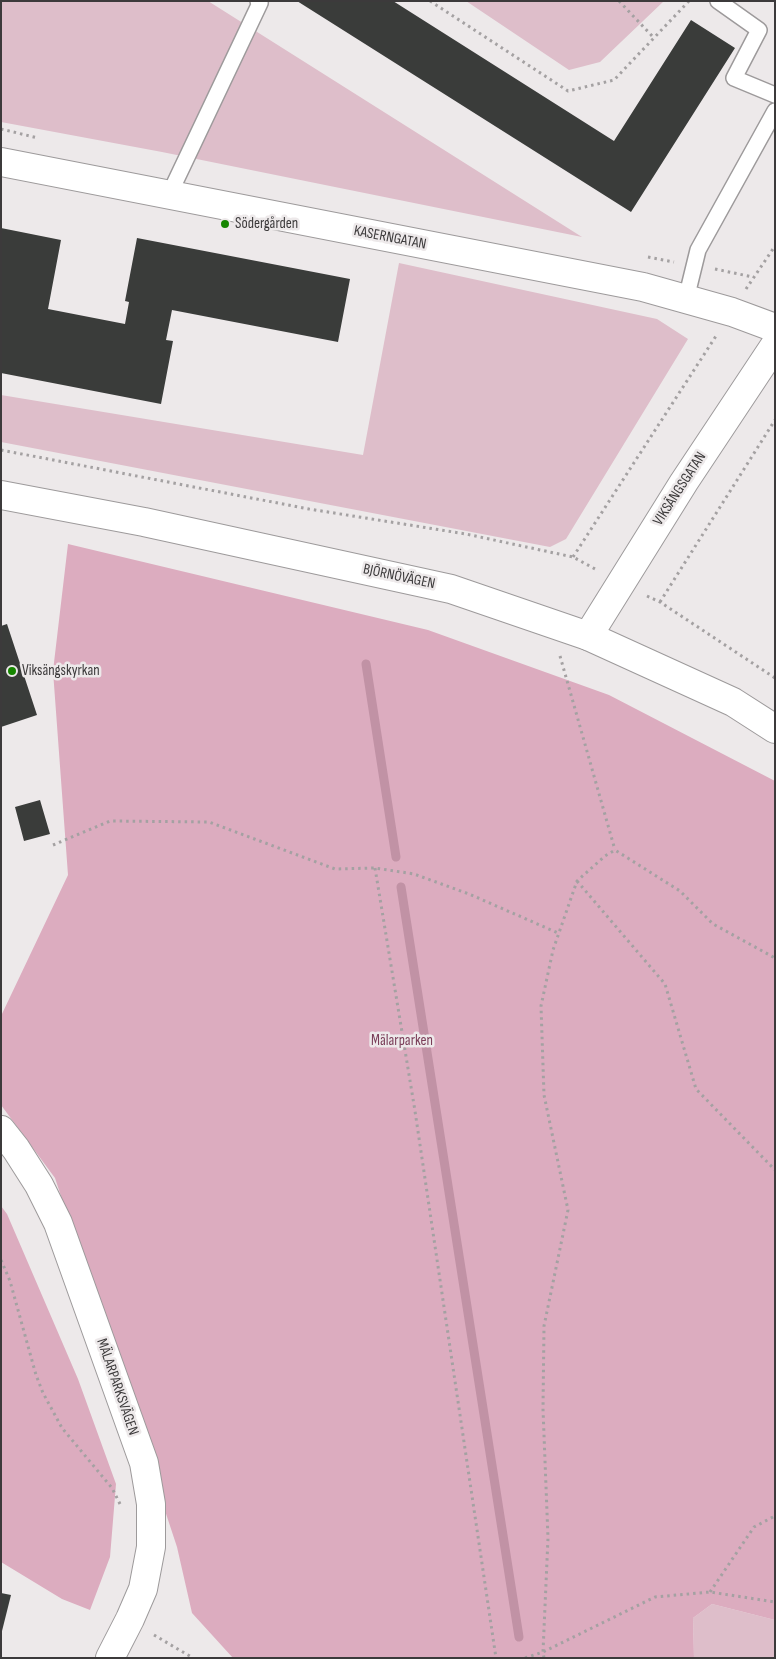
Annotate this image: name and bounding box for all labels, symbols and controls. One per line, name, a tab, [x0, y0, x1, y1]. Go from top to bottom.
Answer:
place label: Södergården	[235, 215, 298, 233]
marker: Södergården	[219, 218, 231, 230]
street label: KASERNGATAN	[352, 222, 428, 254]
street label: VIKSÄNGSGATAN	[650, 449, 710, 529]
street label: BJÖRNÖVÄGEN	[361, 561, 437, 593]
place label: Viksängskyrkan	[22, 662, 100, 680]
marker: Viksängskyrkan	[6, 665, 18, 677]
park label: Mälarparken	[371, 1032, 433, 1050]
street label: MÄLARPARKSVÄGEN	[92, 1336, 142, 1438]

